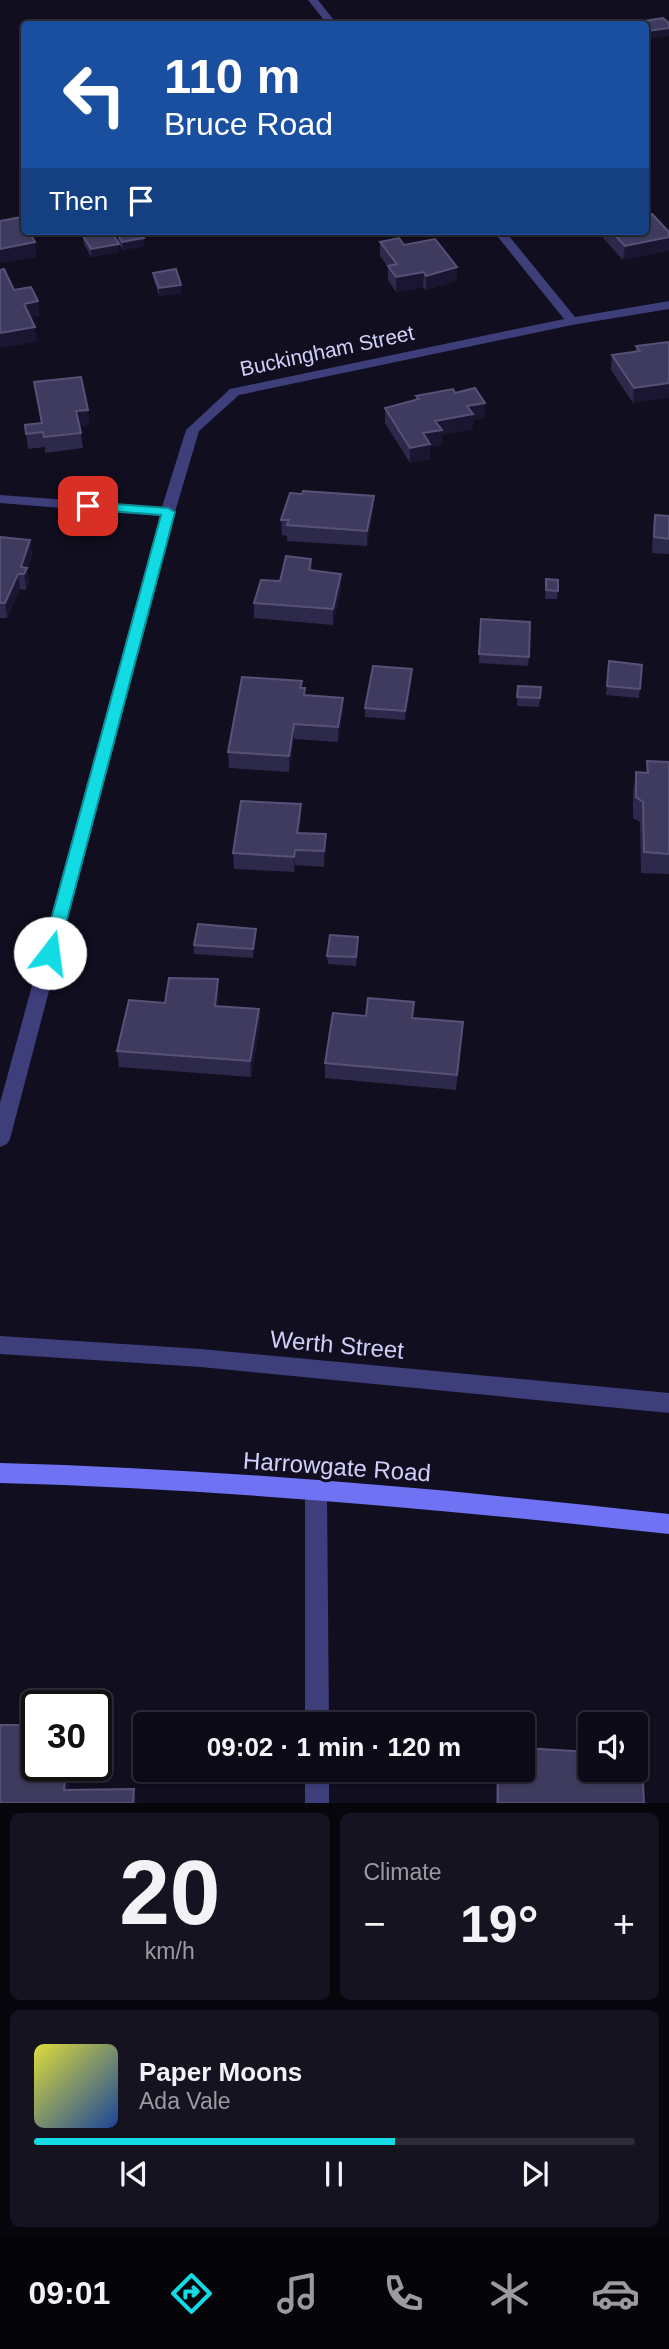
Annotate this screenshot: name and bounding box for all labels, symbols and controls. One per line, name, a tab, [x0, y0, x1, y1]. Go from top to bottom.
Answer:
icon: left	[49, 49, 140, 140]
text: 110 m	[164, 49, 300, 103]
text: Bruce Road	[164, 106, 333, 142]
icon: arrive	[122, 182, 160, 220]
text: Then	[49, 186, 108, 216]
street label: Buckingham Street	[238, 321, 416, 380]
pin	[58, 476, 118, 536]
icon: arrive	[69, 487, 107, 525]
position arrow	[13, 916, 87, 990]
street label: Werth Street	[269, 1325, 405, 1364]
street label: Harrowgate Road	[242, 1446, 432, 1487]
speed limit sign: 30	[21, 1690, 112, 1781]
map controls	[578, 1712, 648, 1782]
button: sound	[578, 1712, 648, 1782]
text: 09:02 · 1 min · 120 m	[207, 1732, 461, 1762]
text: 20	[119, 1842, 220, 1943]
text: Climate	[364, 1859, 441, 1885]
text: 19°	[460, 1895, 539, 1953]
text: −	[364, 1903, 386, 1945]
text: +	[613, 1903, 635, 1945]
text: km/h	[145, 1938, 195, 1964]
text: Paper Moons	[139, 2057, 302, 2087]
text: Ada Vale	[139, 2088, 231, 2114]
icon: previous	[115, 2155, 153, 2193]
icon: pause	[315, 2155, 353, 2193]
icon: next	[516, 2155, 554, 2193]
icon: directions	[167, 2269, 216, 2318]
icon: music	[273, 2269, 322, 2318]
icon: phone	[379, 2269, 428, 2318]
icon: climate	[485, 2269, 534, 2318]
icon: car	[591, 2269, 640, 2318]
text: 09:01	[29, 2275, 110, 2311]

